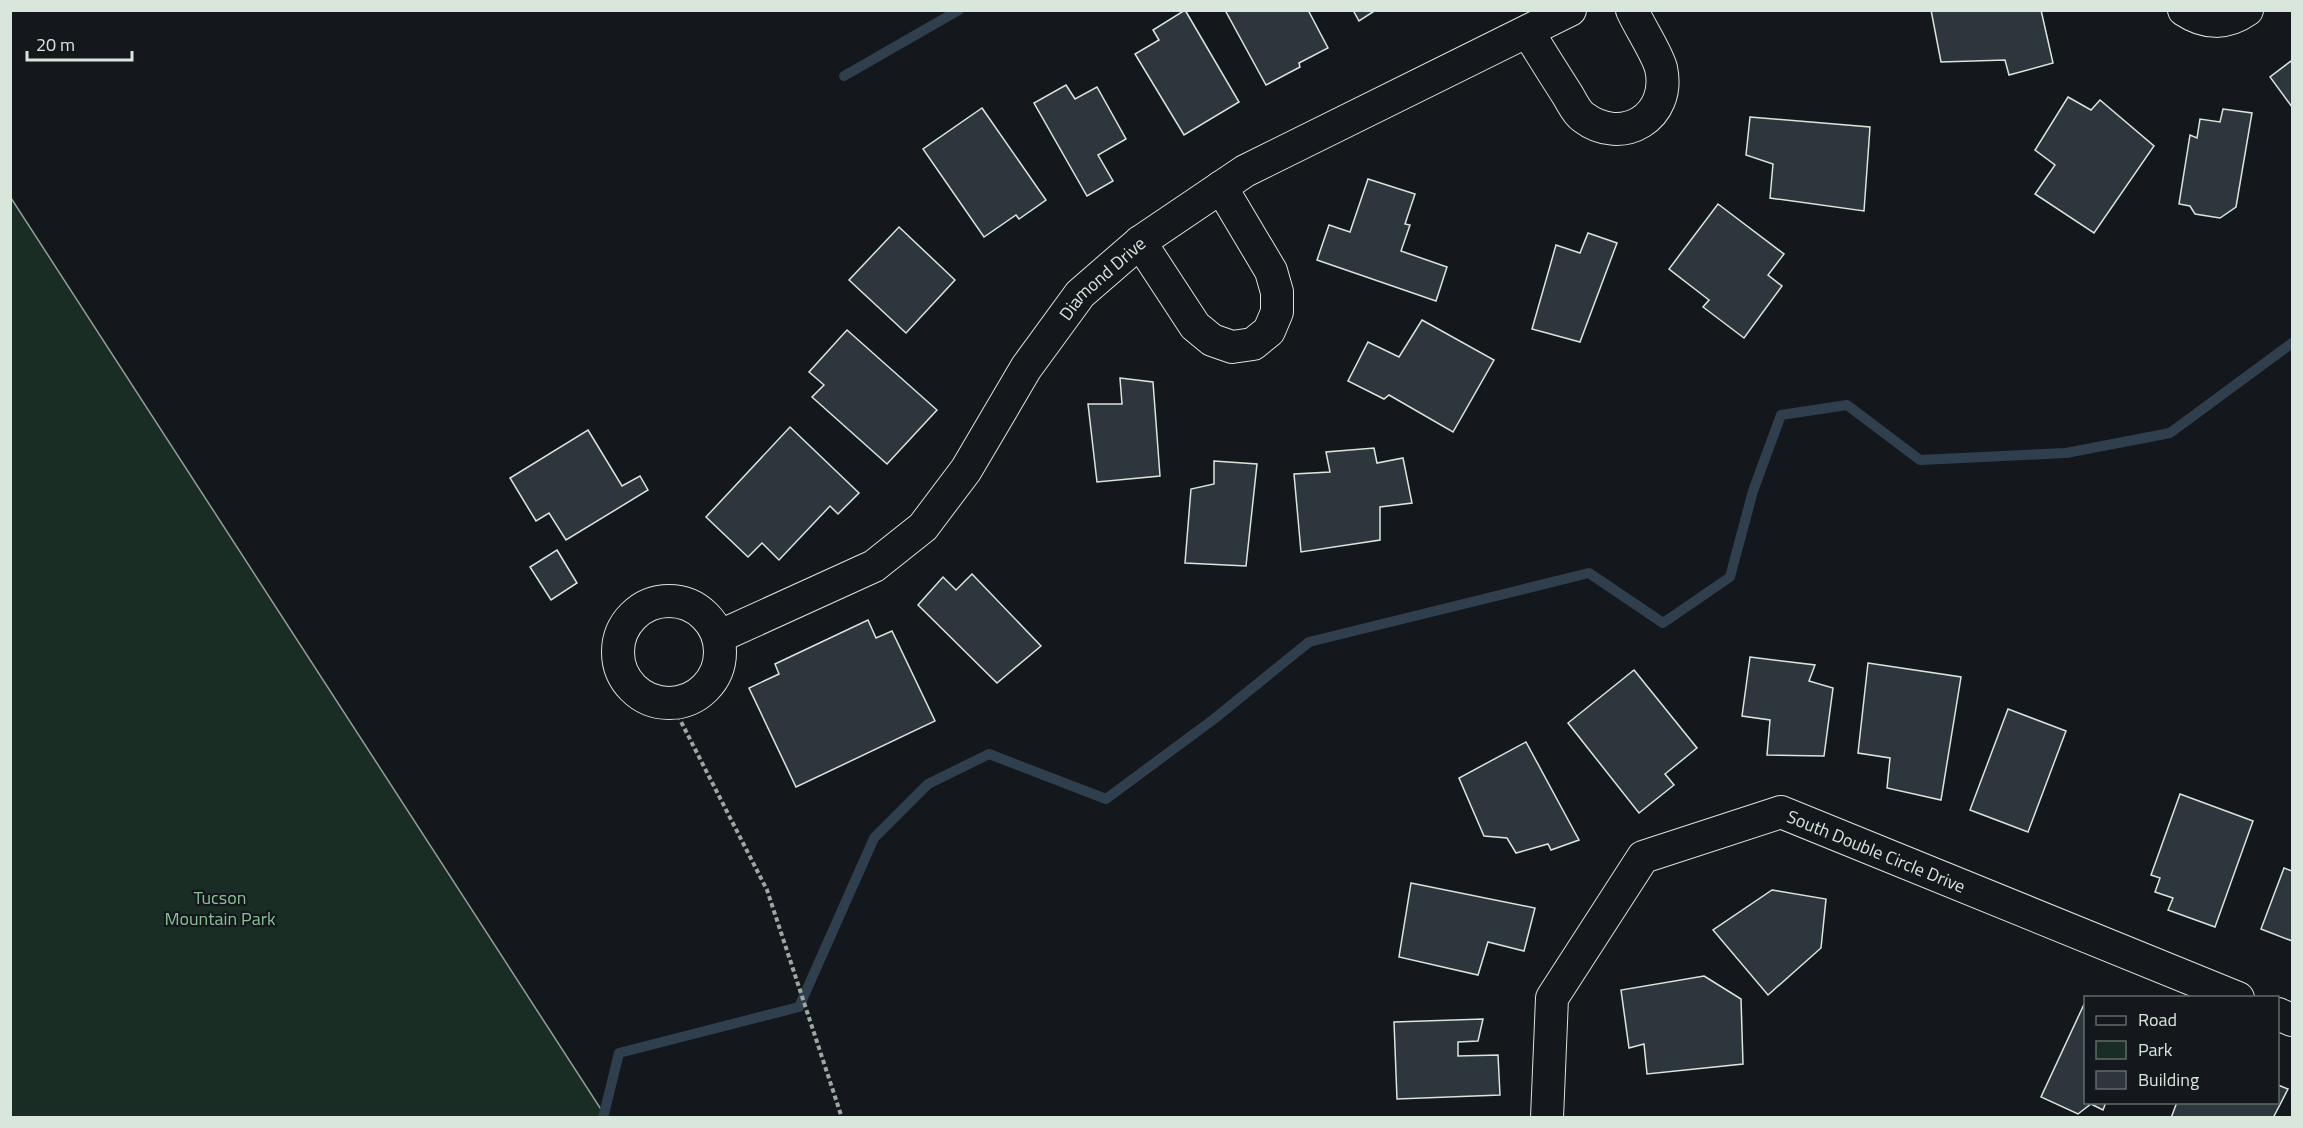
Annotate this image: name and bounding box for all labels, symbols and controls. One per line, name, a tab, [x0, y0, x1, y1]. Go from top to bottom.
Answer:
scale bar	[27, 24, 132, 62]
text: 20 m	[36, 31, 75, 58]
street label: Diamond Drive	[1052, 230, 1151, 326]
street label: South Double Circle Drive	[1783, 802, 1970, 899]
park label: Tucson Mountain Park	[164, 884, 276, 932]
legend	[2084, 996, 2279, 1104]
text: Road	[2138, 1006, 2177, 1033]
text: Park	[2138, 1036, 2173, 1063]
text: Building	[2138, 1066, 2199, 1093]

